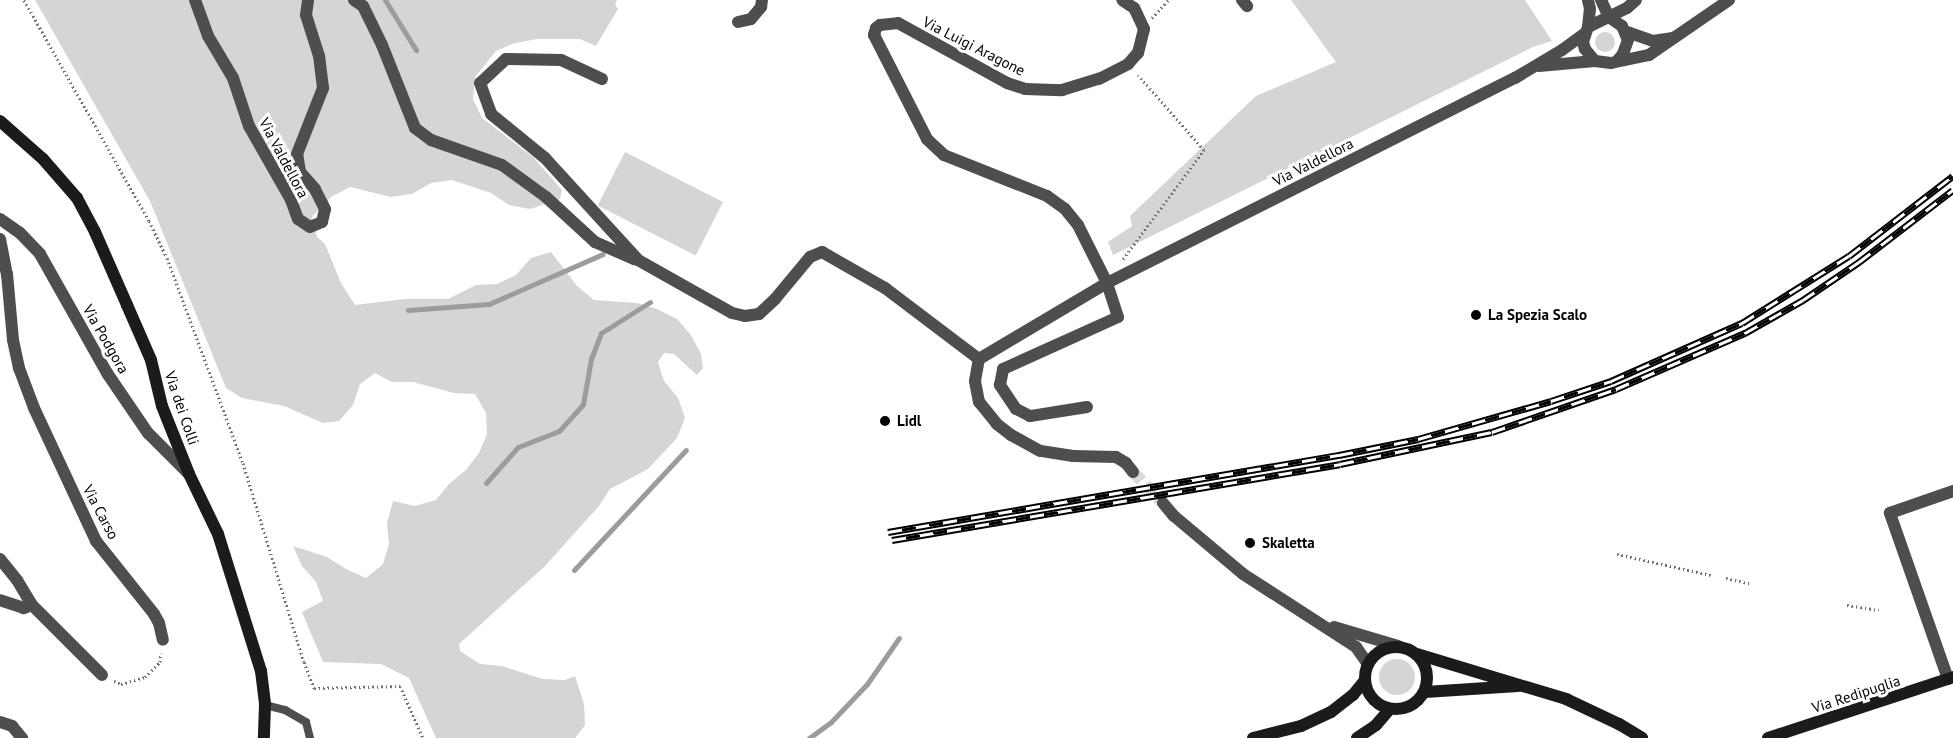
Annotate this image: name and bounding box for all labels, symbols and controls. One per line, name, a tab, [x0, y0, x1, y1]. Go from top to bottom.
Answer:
street label: Via Luigi Aragone	[920, 12, 1028, 80]
street label: Via Valdellora	[255, 115, 313, 201]
street label: Via Valdellora	[1269, 134, 1357, 190]
street label: Via Podgora	[79, 301, 133, 377]
place label: La Spezia Scalo	[1488, 306, 1587, 324]
marker: La Spezia Scalo	[1469, 308, 1483, 322]
street label: Via dei Colli	[161, 369, 203, 447]
place label: Lidl	[897, 412, 921, 430]
marker: Lidl	[878, 414, 892, 428]
street label: Via Carso	[79, 482, 123, 542]
place label: Skaletta	[1262, 534, 1315, 552]
marker: Skaletta	[1243, 536, 1257, 550]
street label: Via Redipuglia	[1809, 671, 1903, 717]

